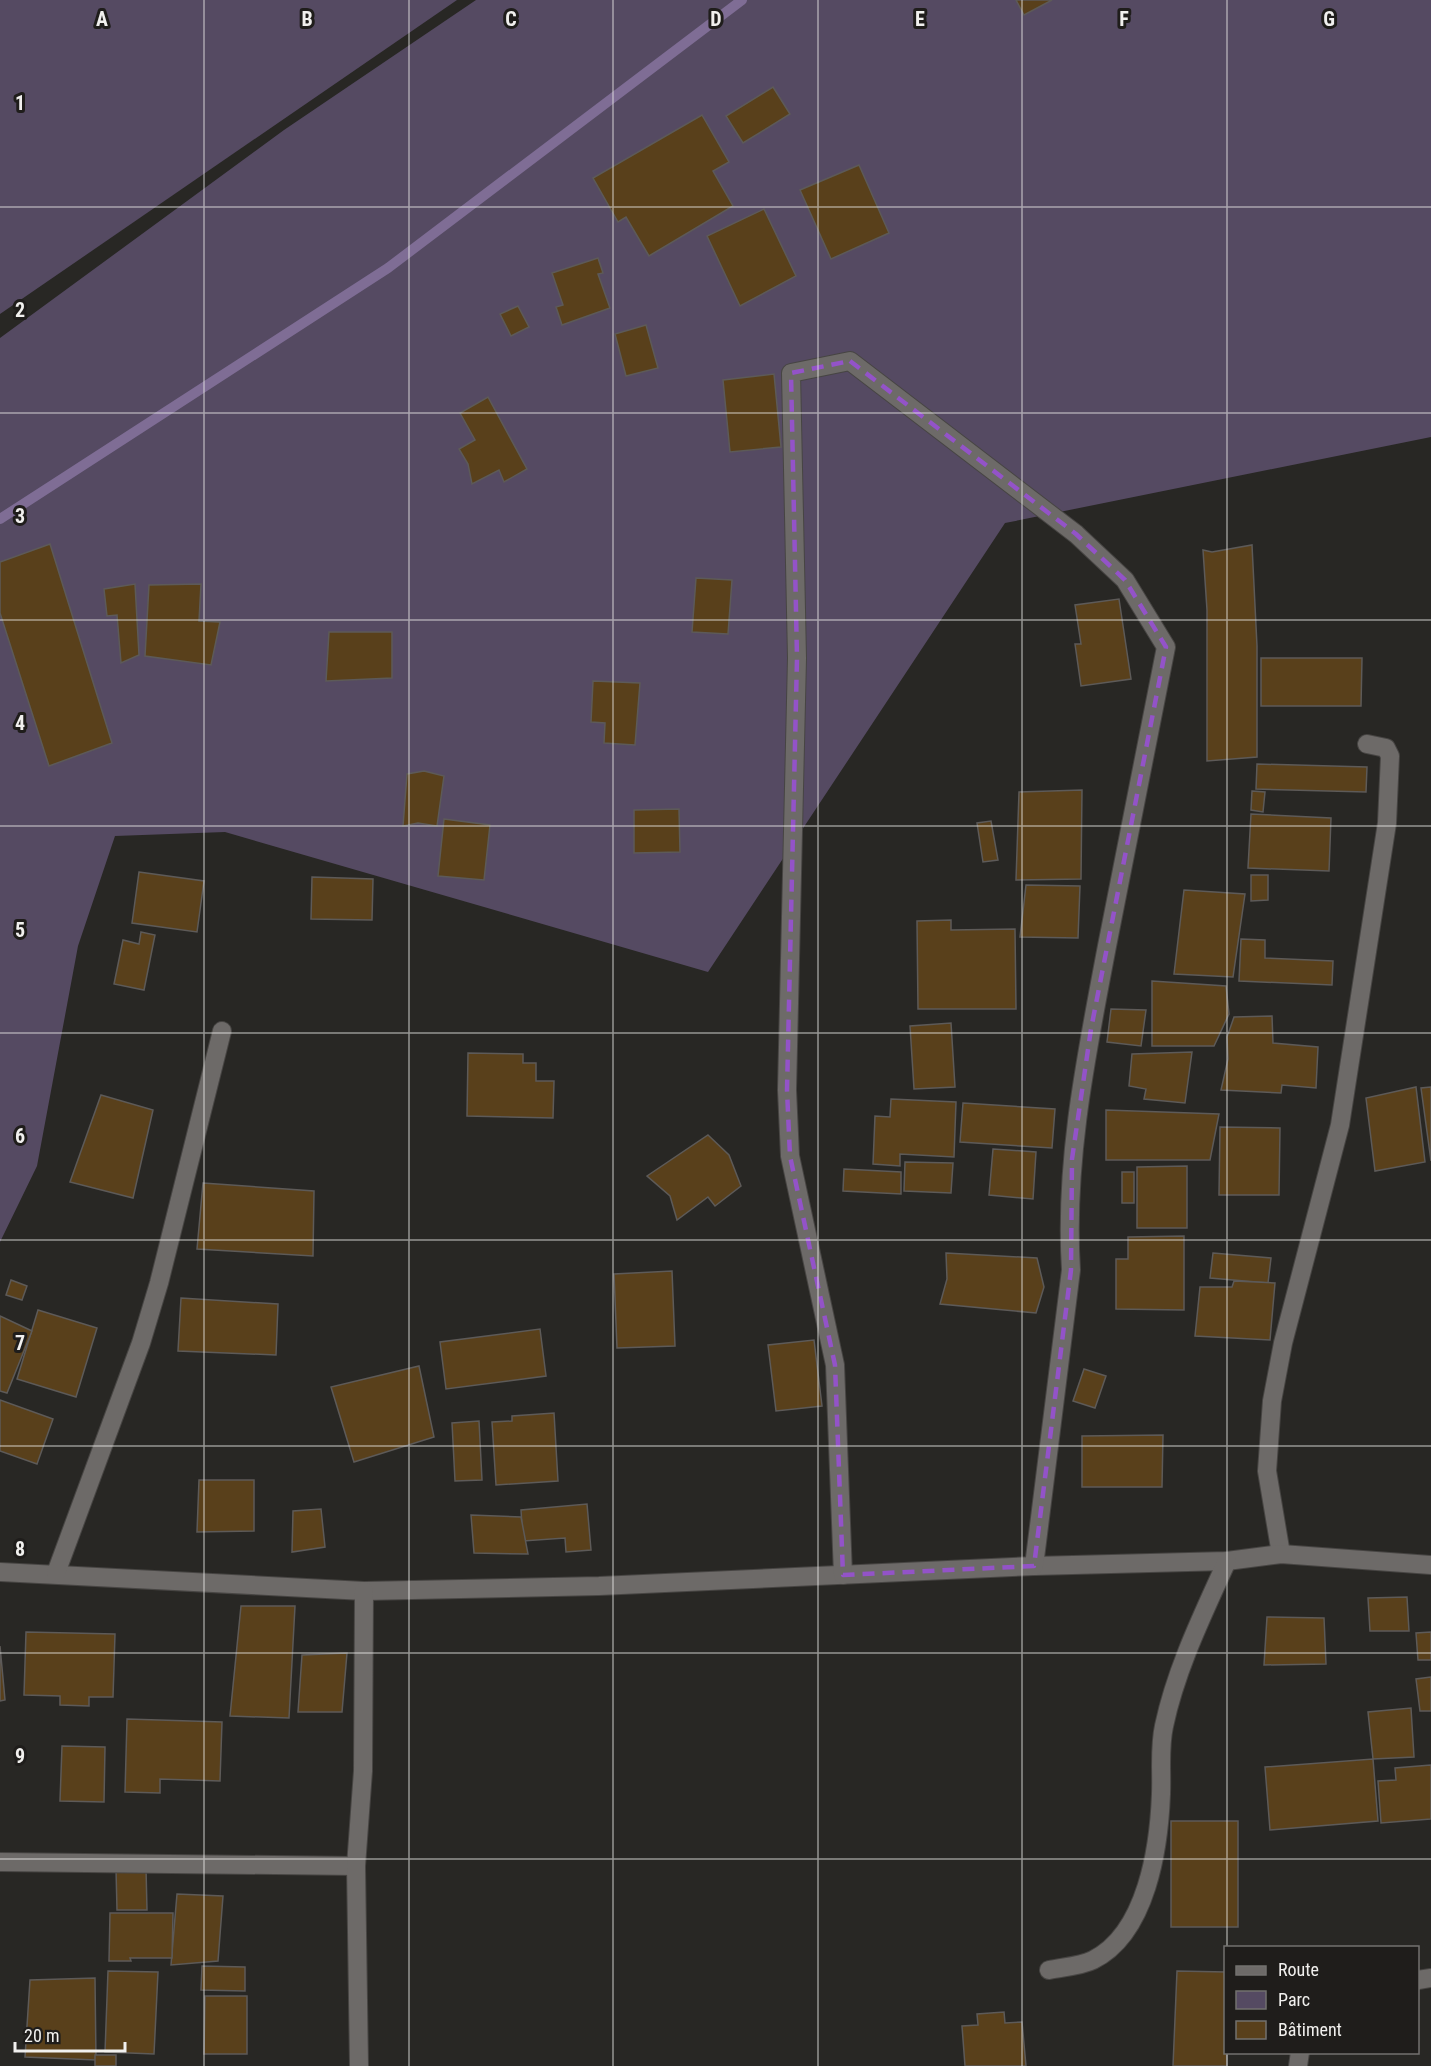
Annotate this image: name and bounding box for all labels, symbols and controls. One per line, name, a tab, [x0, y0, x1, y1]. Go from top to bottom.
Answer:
text: A	[96, 7, 108, 31]
text: B	[301, 7, 313, 31]
text: C	[505, 7, 517, 31]
text: D	[710, 7, 722, 31]
text: E	[915, 7, 925, 31]
text: F	[1119, 7, 1129, 31]
text: G	[1323, 7, 1335, 31]
text: 1	[15, 91, 25, 115]
text: 2	[15, 298, 25, 322]
text: 3	[15, 504, 25, 528]
text: 4	[15, 711, 25, 735]
text: 5	[15, 918, 25, 942]
text: 6	[15, 1124, 25, 1148]
text: 7	[15, 1331, 25, 1355]
text: 8	[15, 1537, 25, 1561]
text: 9	[15, 1744, 25, 1768]
legend	[1224, 1946, 1419, 2054]
text: Route	[1278, 1959, 1319, 1980]
text: Parc	[1278, 1989, 1310, 2010]
scale bar	[15, 2015, 124, 2053]
text: Bâtiment	[1278, 2019, 1342, 2040]
text: 20 m	[24, 2025, 59, 2046]

